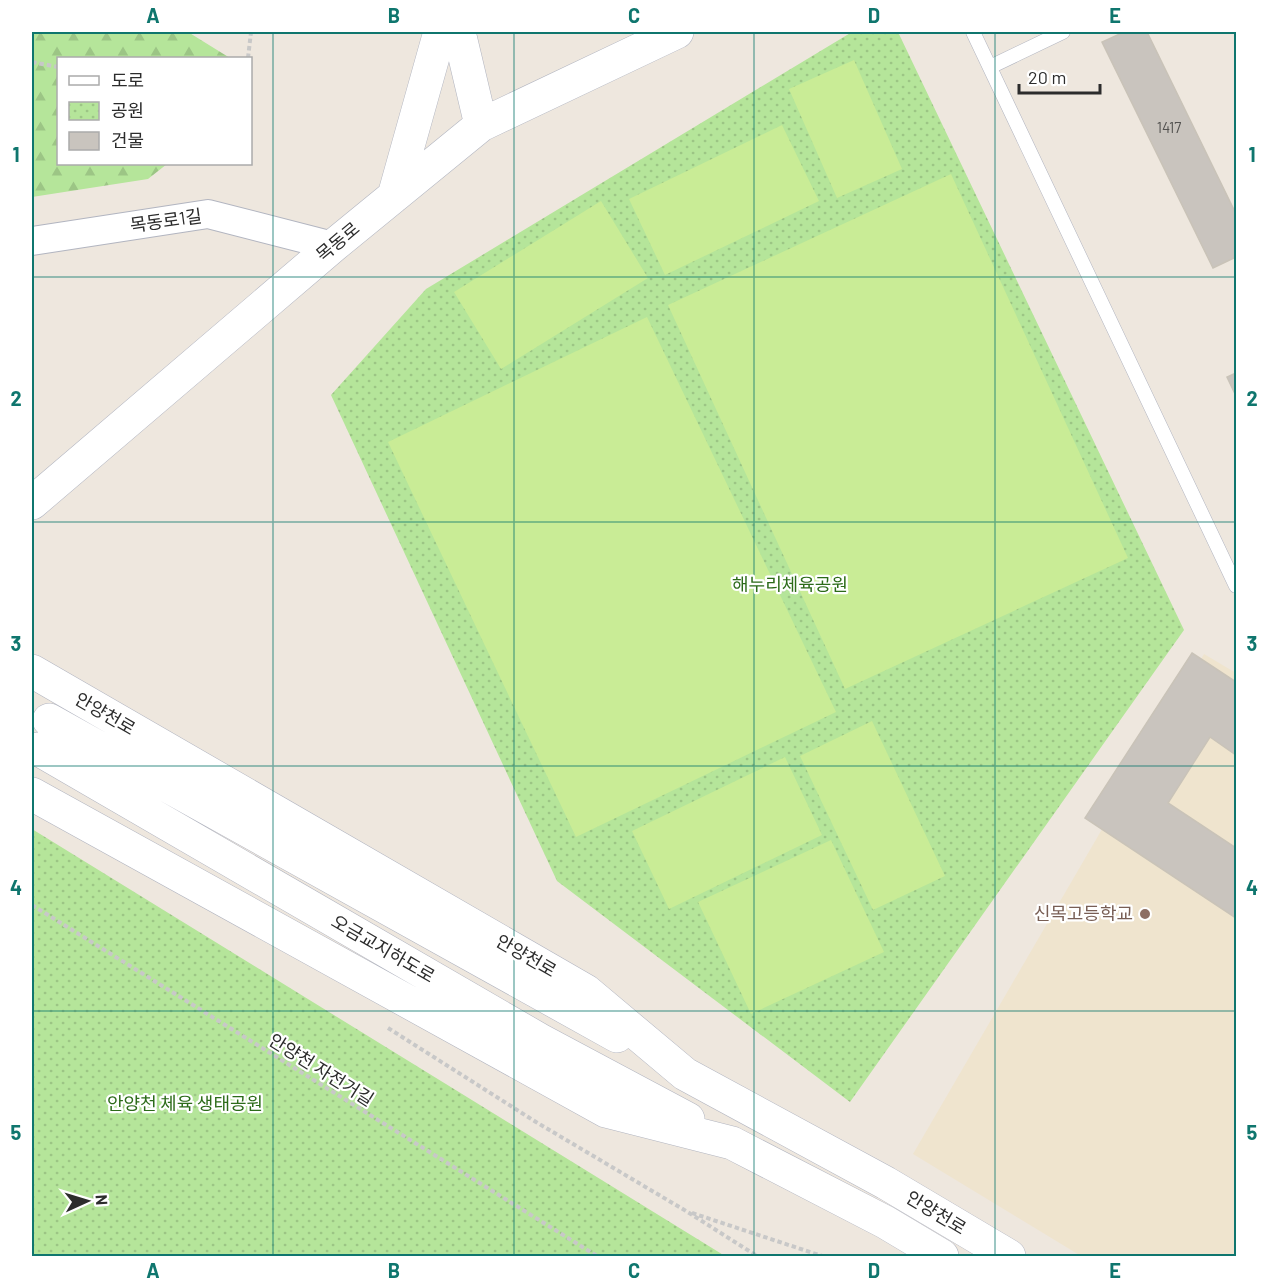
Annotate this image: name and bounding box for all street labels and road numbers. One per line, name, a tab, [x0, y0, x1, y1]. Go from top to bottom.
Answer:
street label: 목동로1길	[128, 204, 203, 236]
street label: 목동로	[311, 217, 363, 266]
street label: 안양천로	[71, 687, 140, 739]
street label: 오금교지하도로	[328, 910, 439, 987]
street label: 안양천로	[492, 929, 561, 981]
street label: 안양천 자전거길	[265, 1028, 378, 1110]
street label: 안양천로	[902, 1186, 971, 1239]

